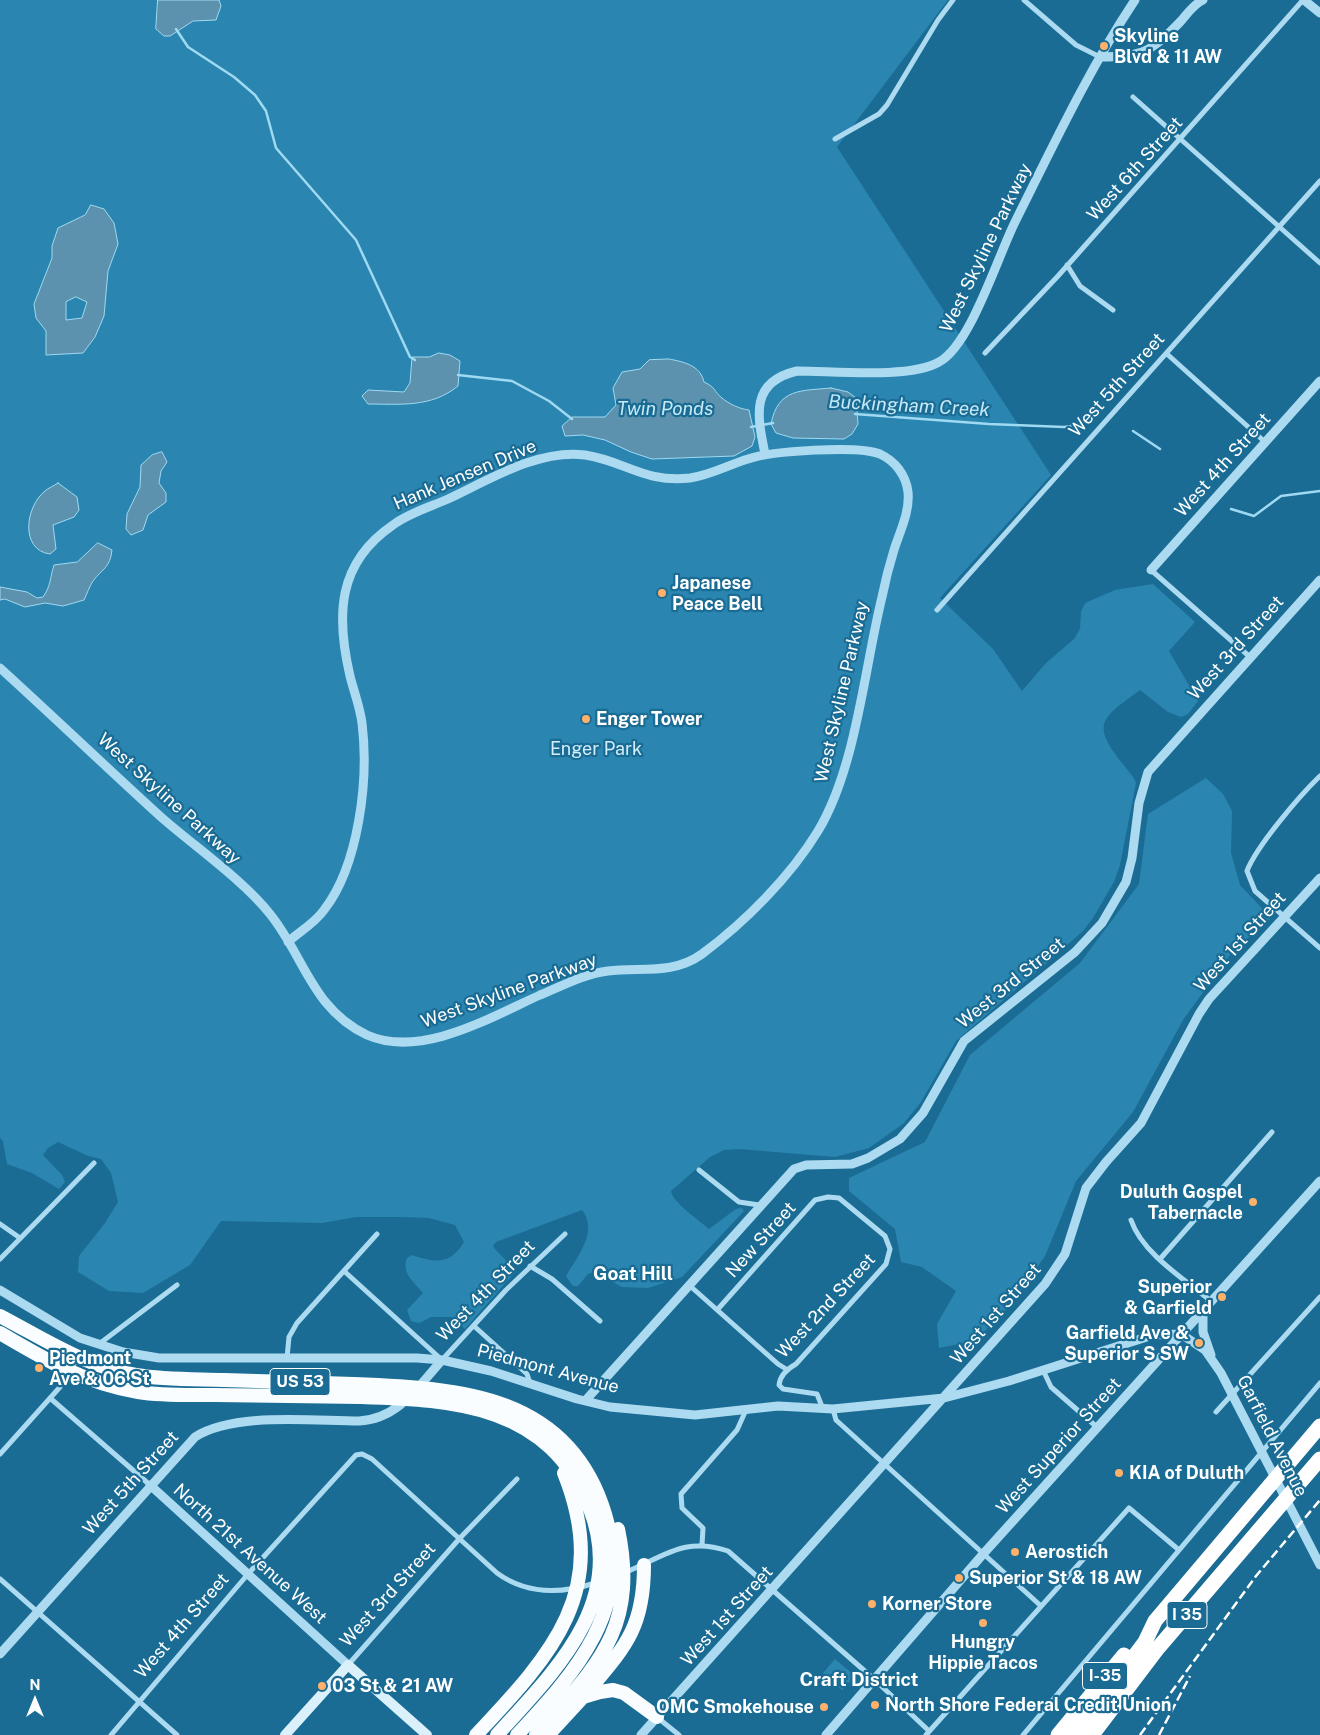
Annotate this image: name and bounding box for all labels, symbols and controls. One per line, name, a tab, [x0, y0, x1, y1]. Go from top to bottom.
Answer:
place label: Skyline Blvd & 11 AW	[1114, 25, 1222, 68]
marker: Skyline Blvd & 11 AW	[1098, 40, 1110, 52]
street label: West 6th Street	[1083, 113, 1187, 225]
street label: West Skyline Parkway	[936, 160, 1036, 336]
street label: West 5th Street	[1065, 328, 1169, 442]
water label: Buckingham Creek	[828, 390, 990, 422]
water label: Twin Ponds	[617, 398, 713, 420]
street label: West 4th Street	[1171, 409, 1275, 521]
street label: Hank Jensen Drive	[390, 435, 540, 515]
place label: Japanese Peace Bell	[672, 572, 763, 614]
marker: Japanese Peace Bell	[656, 587, 668, 599]
street label: West 3rd Street	[1184, 591, 1288, 705]
street label: West Skyline Parkway	[811, 599, 873, 785]
place label: Enger Tower	[596, 708, 702, 730]
marker: Enger Tower	[580, 713, 592, 725]
street label: West Skyline Parkway	[93, 729, 245, 869]
park label: Enger Park	[550, 738, 642, 760]
street label: West 1st Street	[1190, 888, 1290, 996]
street label: West 3rd Street	[953, 933, 1069, 1033]
street label: West Skyline Parkway	[418, 949, 600, 1033]
place label: Duluth Gospel Tabernacle	[1120, 1181, 1243, 1224]
marker: Duluth Gospel Tabernacle	[1247, 1196, 1259, 1208]
street label: New Street	[721, 1198, 801, 1282]
street label: West 4th Street	[432, 1236, 540, 1346]
street label: West 2nd Street	[772, 1249, 880, 1363]
street label: West 1st Street	[946, 1259, 1046, 1369]
district label: Goat Hill	[593, 1263, 673, 1285]
place label: Superior & Garfield	[1124, 1276, 1212, 1318]
marker: Superior & Garfield	[1216, 1291, 1228, 1303]
place label: Garfield Ave & Superior S SW	[1064, 1322, 1189, 1365]
marker: Garfield Ave & Superior S SW	[1193, 1337, 1205, 1349]
street label: Piedmont Avenue	[475, 1340, 621, 1398]
place label: Piedmont Ave & 06 St	[49, 1347, 150, 1390]
marker: Piedmont Ave & 06 St	[33, 1362, 45, 1374]
road number: US 53	[270, 1368, 330, 1395]
street label: Garfield Avenue	[1232, 1372, 1312, 1500]
street label: West Superior Street	[992, 1373, 1126, 1519]
street label: West 5th Street	[79, 1426, 183, 1540]
place label: KIA of Duluth	[1129, 1462, 1244, 1484]
marker: KIA of Duluth	[1113, 1467, 1125, 1479]
street label: North 21st Avenue West	[169, 1479, 331, 1629]
street label: West 3rd Street	[336, 1538, 440, 1652]
place label: Aerostich	[1025, 1541, 1108, 1563]
marker: Aerostich	[1009, 1546, 1021, 1558]
street label: West 1st Street	[677, 1562, 777, 1670]
place label: Superior St & 18 AW	[969, 1567, 1142, 1589]
street label: West 4th Street	[130, 1569, 234, 1683]
marker: Superior St & 18 AW	[953, 1572, 965, 1584]
place label: Korner Store	[882, 1593, 992, 1615]
marker: Korner Store	[866, 1598, 878, 1610]
road number: I 35	[1167, 1602, 1207, 1628]
marker: Hungry Hippie Tacos	[977, 1617, 989, 1629]
place label: Hungry Hippie Tacos	[928, 1631, 1038, 1674]
road number: I-35	[1082, 1662, 1128, 1690]
district label: Craft District	[800, 1669, 918, 1691]
north arrow	[10, 1675, 60, 1725]
place label: 03 St & 21 AW	[332, 1675, 453, 1697]
text: N	[30, 1677, 40, 1693]
marker: 03 St & 21 AW	[316, 1680, 328, 1692]
place label: North Shore Federal Credit Union	[885, 1694, 1171, 1716]
place label: OMC Smokehouse	[656, 1696, 814, 1718]
marker: North Shore Federal Credit Union	[869, 1699, 881, 1711]
marker: OMC Smokehouse	[818, 1701, 830, 1713]

